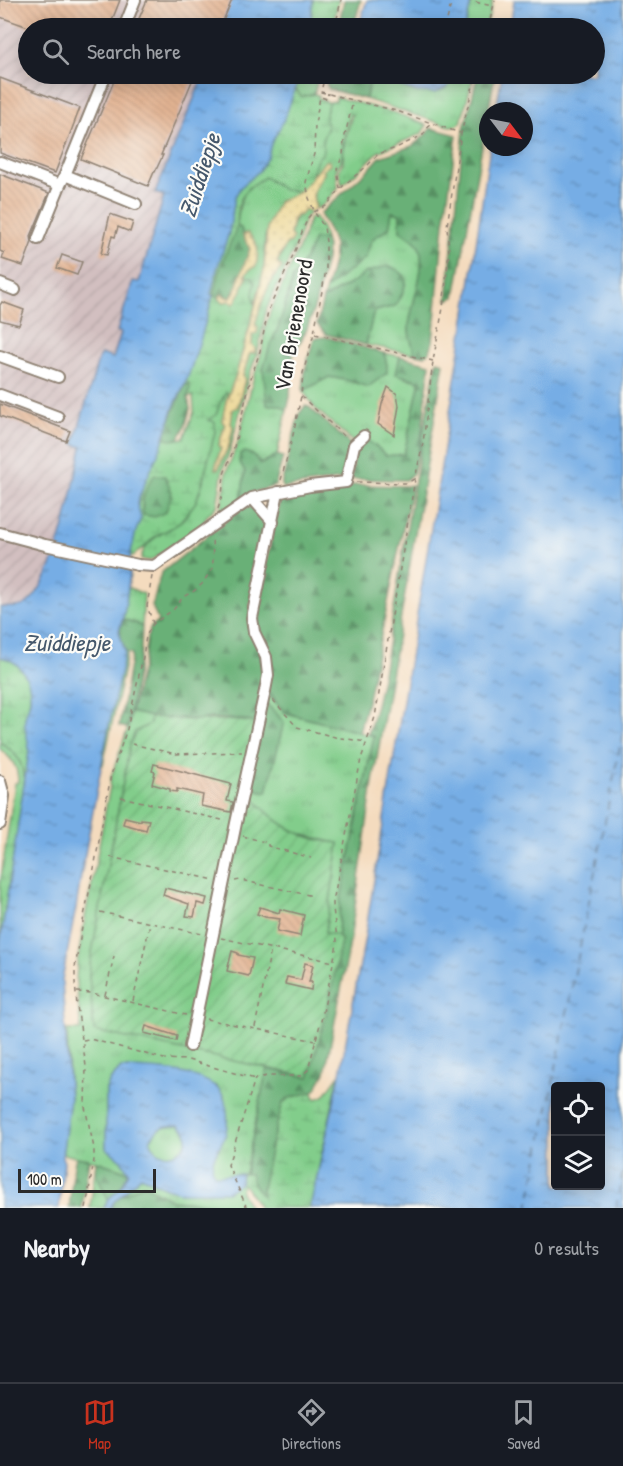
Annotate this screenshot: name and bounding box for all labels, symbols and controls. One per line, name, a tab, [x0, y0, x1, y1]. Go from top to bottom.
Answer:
search box	[18, 18, 605, 84]
icon: search	[39, 35, 72, 68]
text: Search here	[87, 36, 181, 66]
north arrow	[479, 102, 533, 156]
water label: Zuiddiepje	[170, 128, 229, 221]
street label: Van Brienenoord	[267, 257, 319, 393]
water label: Zuiddiepje	[24, 626, 112, 659]
map controls	[551, 1082, 605, 1190]
button: locate	[551, 1082, 605, 1136]
button: layers	[551, 1136, 605, 1190]
scale bar	[18, 1166, 156, 1194]
text: 100 m	[27, 1168, 62, 1190]
text: Nearby	[24, 1230, 90, 1265]
text: 0 results	[534, 1234, 599, 1261]
tab: Map	[83, 1396, 116, 1454]
tab: Directions	[282, 1396, 341, 1454]
tab: Saved	[507, 1396, 540, 1454]

